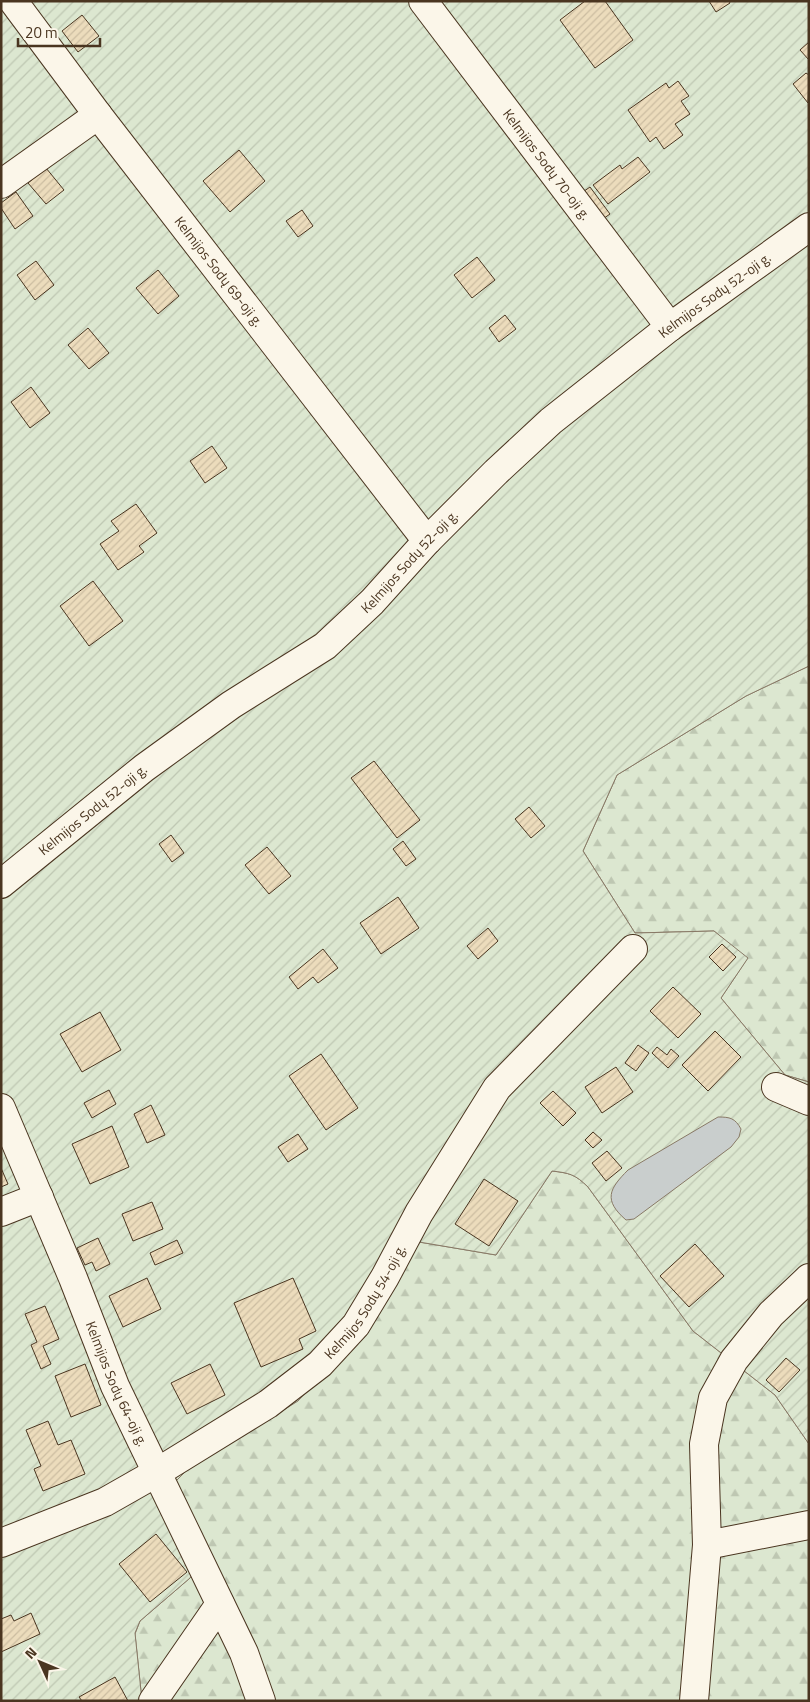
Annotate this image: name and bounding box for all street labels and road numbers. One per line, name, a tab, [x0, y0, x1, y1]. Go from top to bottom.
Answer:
street label: Kelmijos Sodų 70-oji g.	[498, 104, 596, 224]
street label: Kelmijos Sodų 69-oji g.	[170, 212, 269, 331]
street label: Kelmijos Sodų 52-oji g.	[653, 247, 775, 343]
street label: Kelmijos Sodų 52-oji g.	[356, 505, 463, 618]
street label: Kelmijos Sodų 52-oji g.	[33, 759, 151, 860]
street label: Kelmijos Sodų 54-oji g.	[319, 1240, 411, 1363]
street label: Kelmijos Sodų 64-oji g.	[81, 1318, 154, 1450]

